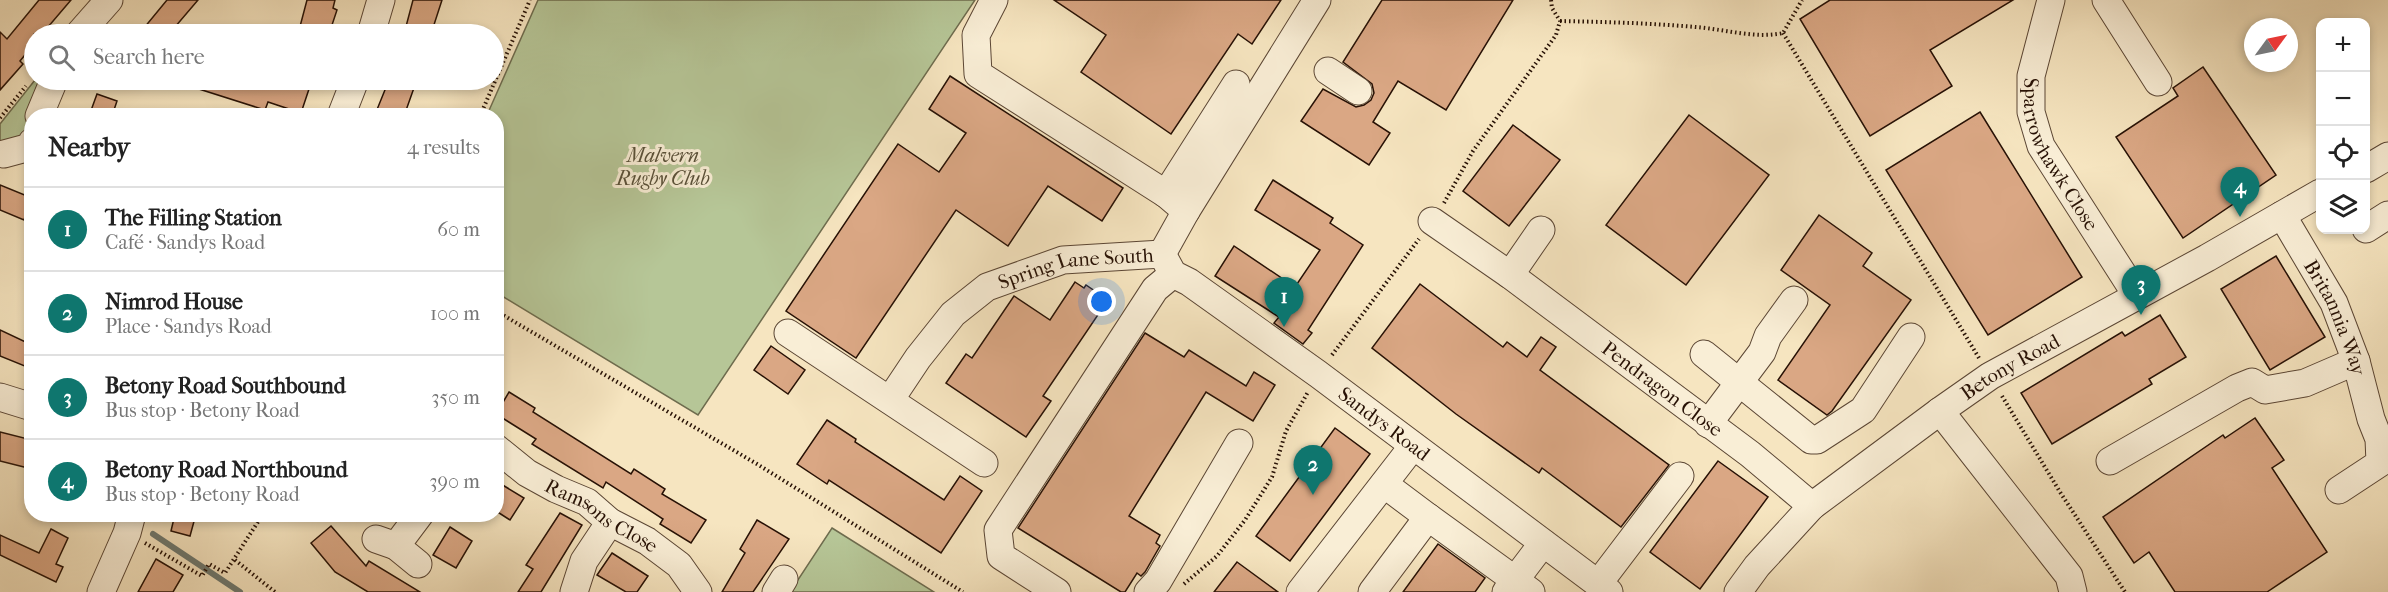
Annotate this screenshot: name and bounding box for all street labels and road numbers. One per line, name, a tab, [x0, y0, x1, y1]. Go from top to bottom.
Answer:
street label: Sparrowhawk Close	[2019, 78, 2103, 235]
street label: Spring Lane South	[995, 243, 1155, 294]
street label: Britannia Way	[2299, 256, 2371, 379]
street label: Betony Road	[1956, 328, 2064, 405]
street label: Pendragon Close	[1598, 336, 1727, 441]
street label: Sandys Road	[1334, 382, 1436, 466]
street label: Ramsons Close	[541, 474, 663, 557]

